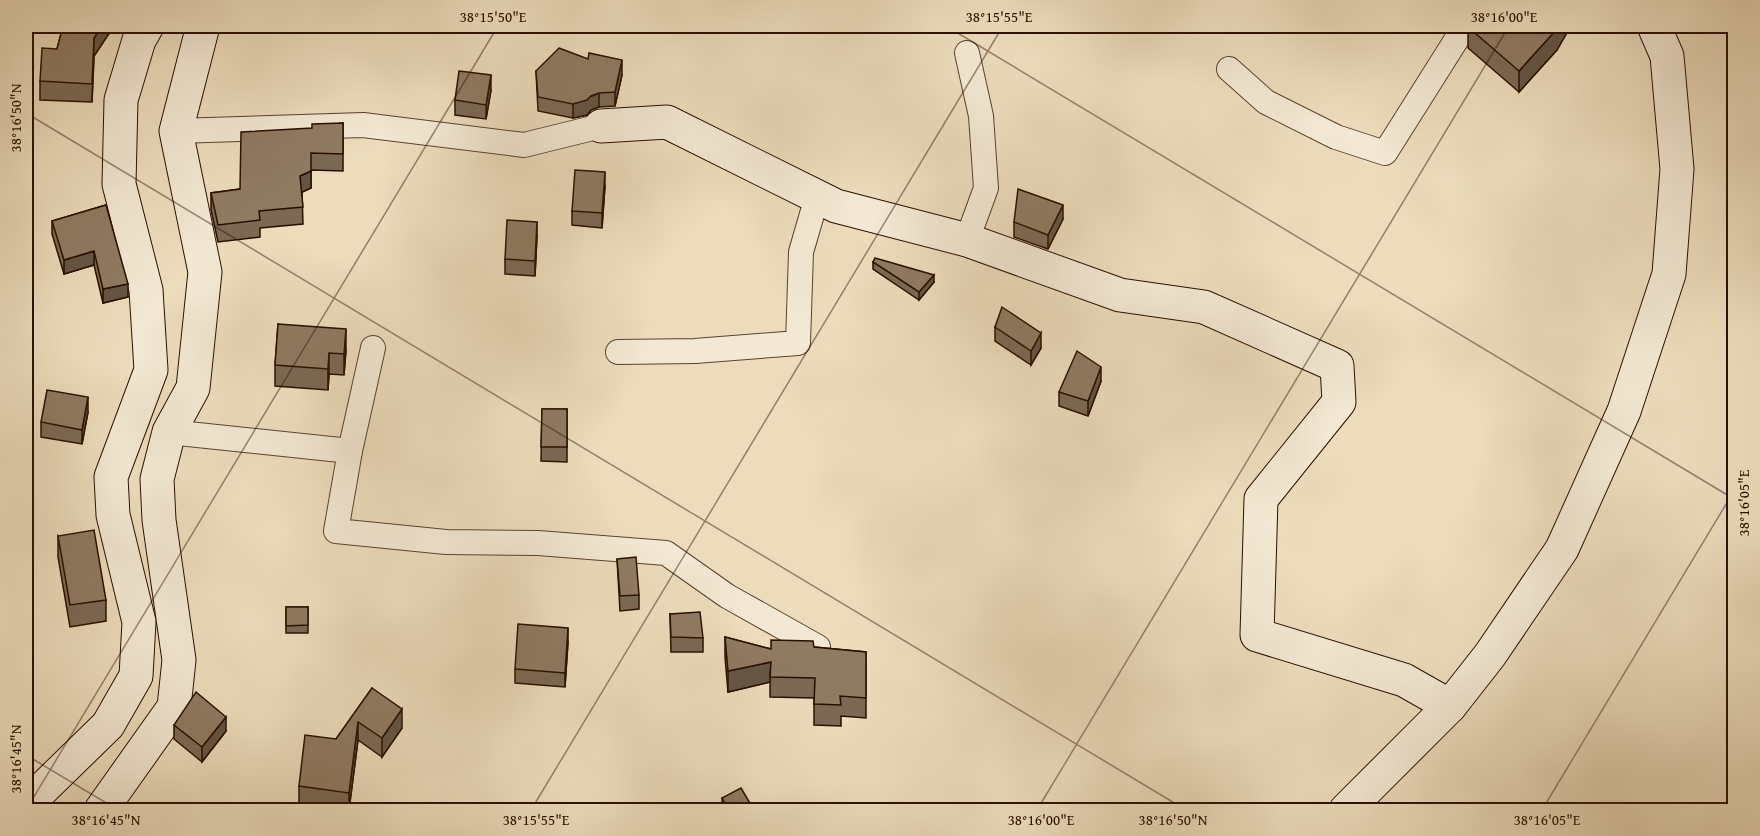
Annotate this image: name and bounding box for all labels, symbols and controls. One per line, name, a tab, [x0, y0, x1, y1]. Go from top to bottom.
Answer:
text: 38°15'50"E	[460, 6, 527, 27]
text: 38°15'55"E	[966, 6, 1033, 27]
text: 38°16'00"E	[1471, 6, 1538, 27]
text: 38°16'50"N	[5, 83, 26, 152]
text: 38°16'05"E	[1733, 469, 1754, 536]
text: 38°16'45"N	[5, 724, 26, 793]
text: 38°16'45"N	[72, 809, 141, 830]
text: 38°15'55"E	[503, 809, 570, 830]
text: 38°16'00"E	[1008, 809, 1075, 830]
text: 38°16'50"N	[1139, 809, 1208, 830]
text: 38°16'05"E	[1514, 809, 1581, 830]

